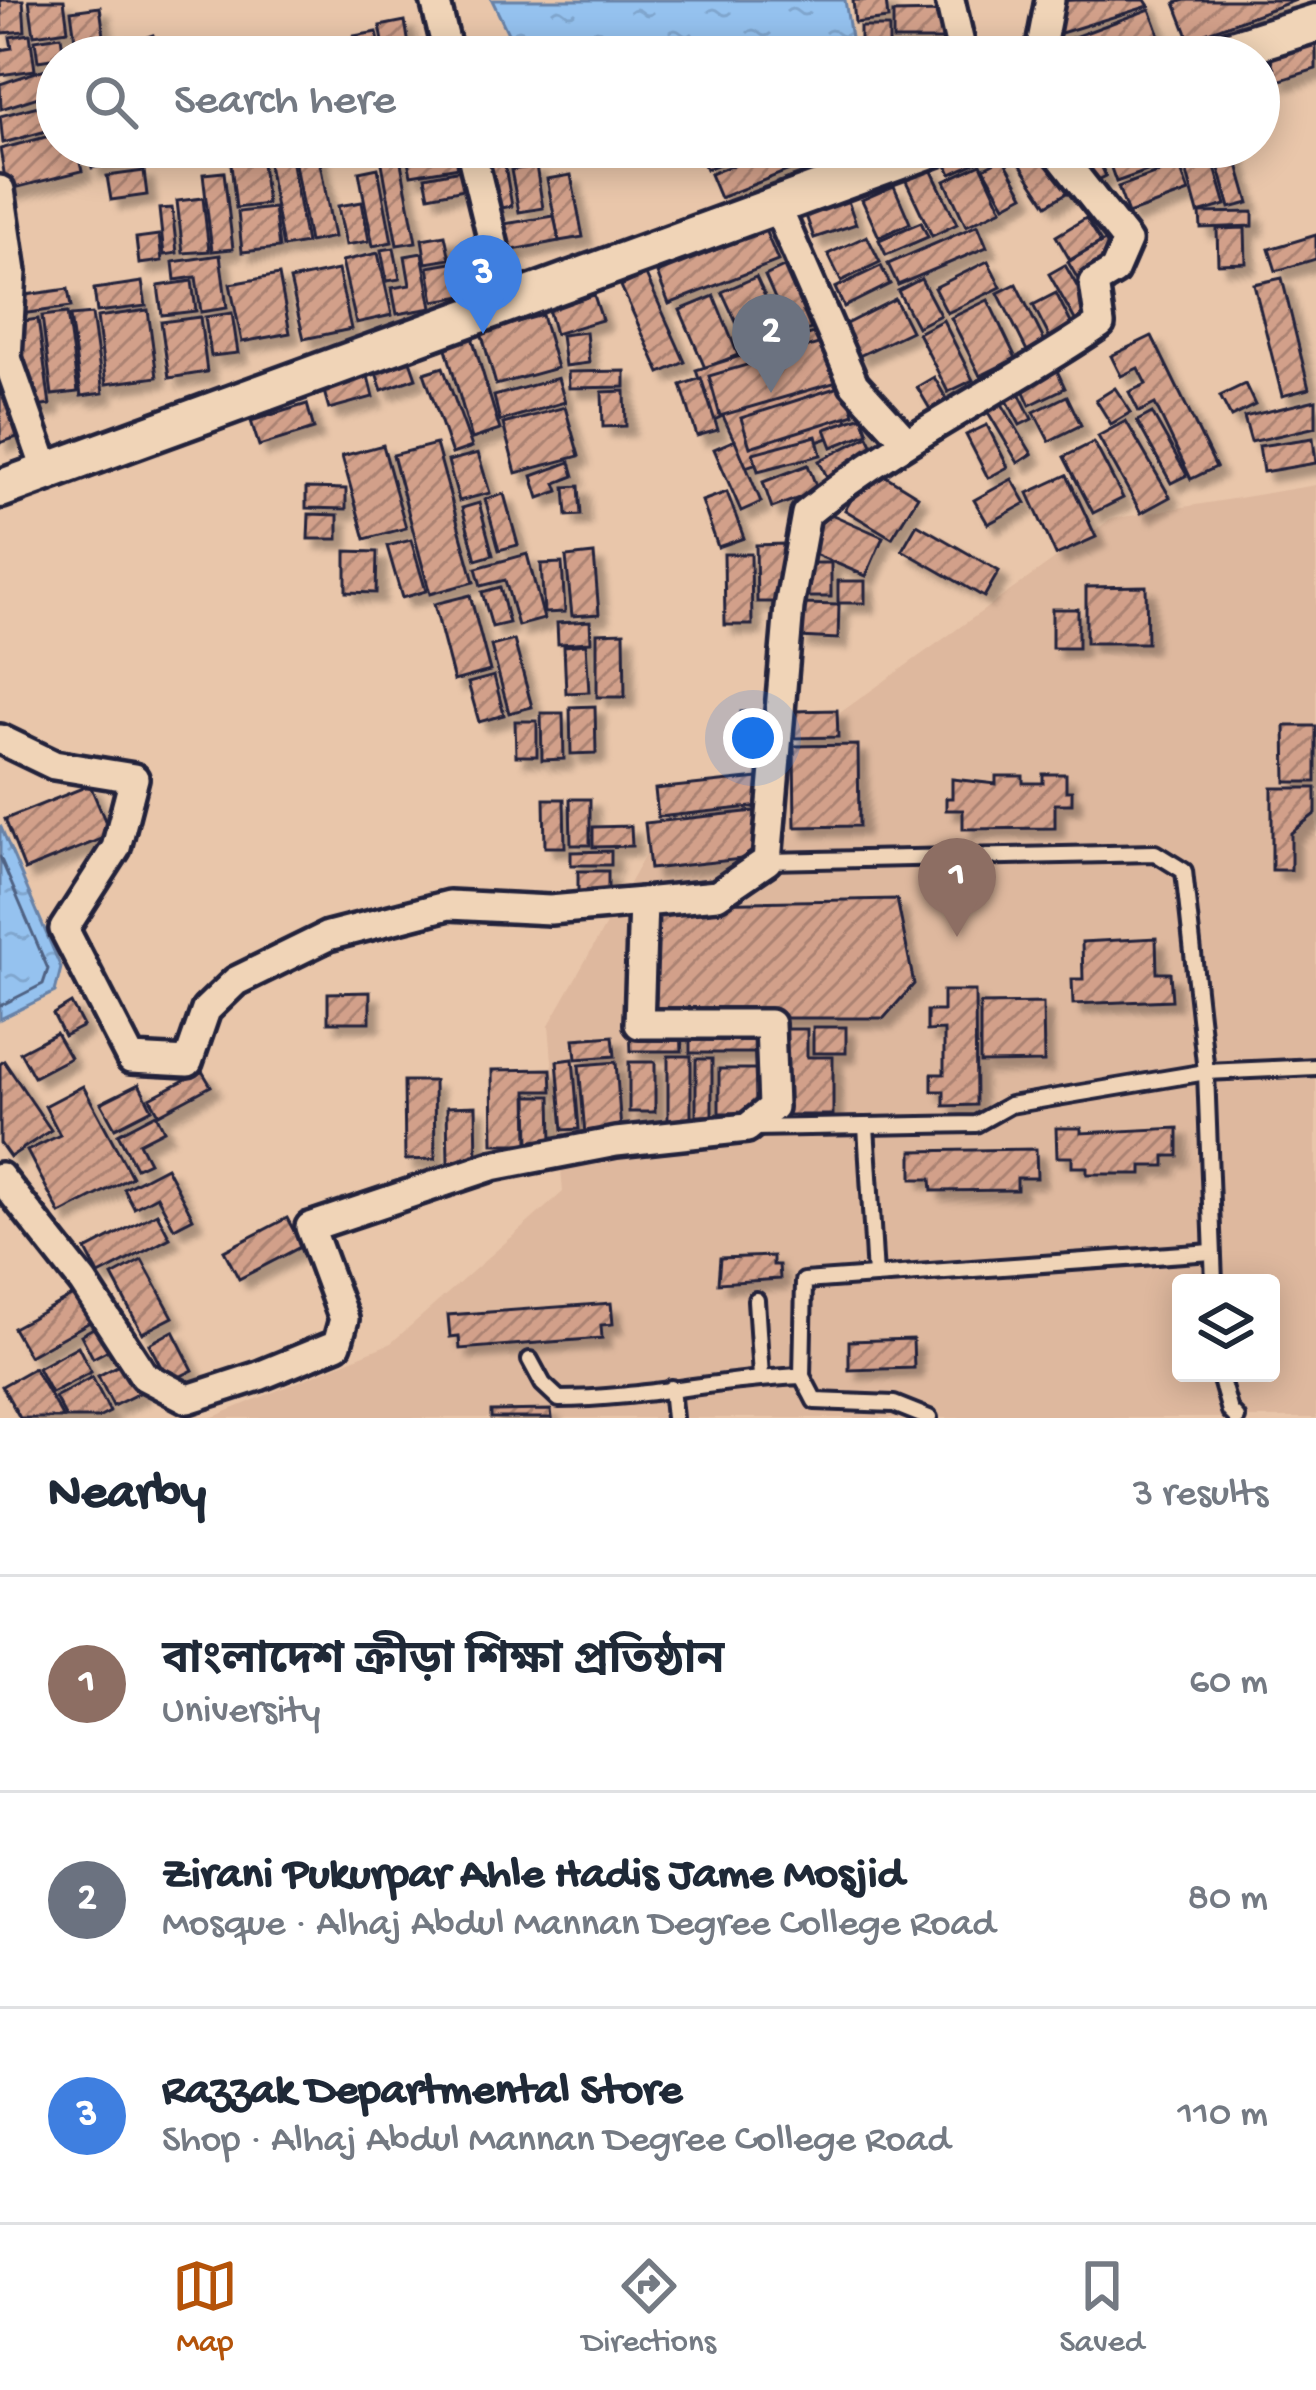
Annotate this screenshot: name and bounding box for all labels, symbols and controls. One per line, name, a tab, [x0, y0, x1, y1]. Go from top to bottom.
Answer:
search box	[36, 36, 1280, 168]
icon: search	[78, 69, 144, 135]
text: Search here	[174, 76, 396, 129]
pin: 3	[444, 235, 522, 334]
pin: 2	[732, 294, 810, 393]
your location	[723, 708, 783, 768]
pin: 1	[918, 838, 996, 937]
map controls	[1172, 1274, 1280, 1382]
button: layers	[1172, 1274, 1280, 1382]
text: Nearby	[48, 1466, 206, 1526]
text: 3 results	[1133, 1473, 1268, 1519]
text: বাংলাদেশ ক্রীড়া শিক্ষা প্রতিষ্ঠান	[162, 1637, 724, 1690]
text: 1	[79, 1661, 95, 1707]
text: 60 m	[1189, 1661, 1268, 1707]
text: University	[162, 1690, 321, 1736]
text: Zirani Pukurpar Ahle Hadis Jame Mosjid	[162, 1850, 904, 1903]
text: 2	[77, 1877, 97, 1923]
text: 80 m	[1188, 1877, 1268, 1923]
text: Mosque · Alhaj Abdul Mannan Degree College Road	[162, 1903, 995, 1949]
text: Razzak Departmental Store	[162, 2066, 682, 2119]
text: 3	[77, 2093, 97, 2139]
text: 110 m	[1177, 2093, 1268, 2139]
text: Shop · Alhaj Abdul Mannan Degree College Road	[162, 2119, 950, 2165]
tab: Map	[172, 2253, 238, 2363]
tab: Directions	[582, 2253, 716, 2363]
tab: Saved	[1060, 2253, 1144, 2363]

